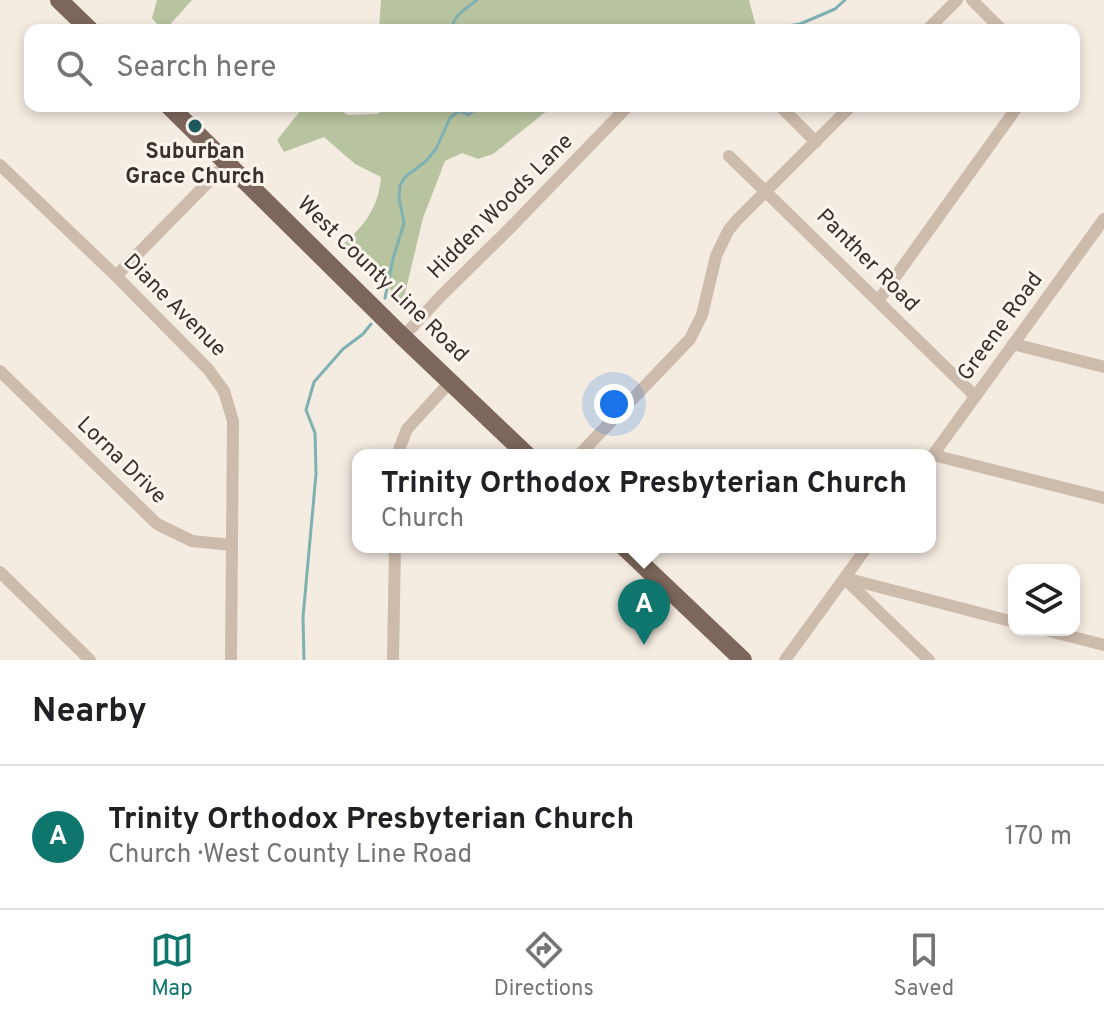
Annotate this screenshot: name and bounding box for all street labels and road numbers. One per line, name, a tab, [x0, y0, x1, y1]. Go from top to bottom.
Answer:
street label: Hidden Woods Lane	[423, 129, 579, 285]
street label: West County Line Road	[291, 191, 473, 369]
street label: Panther Road	[810, 204, 924, 318]
street label: Diane Avenue	[117, 249, 231, 363]
street label: Greene Road	[952, 267, 1050, 387]
street label: Lorna Drive	[71, 412, 171, 510]

